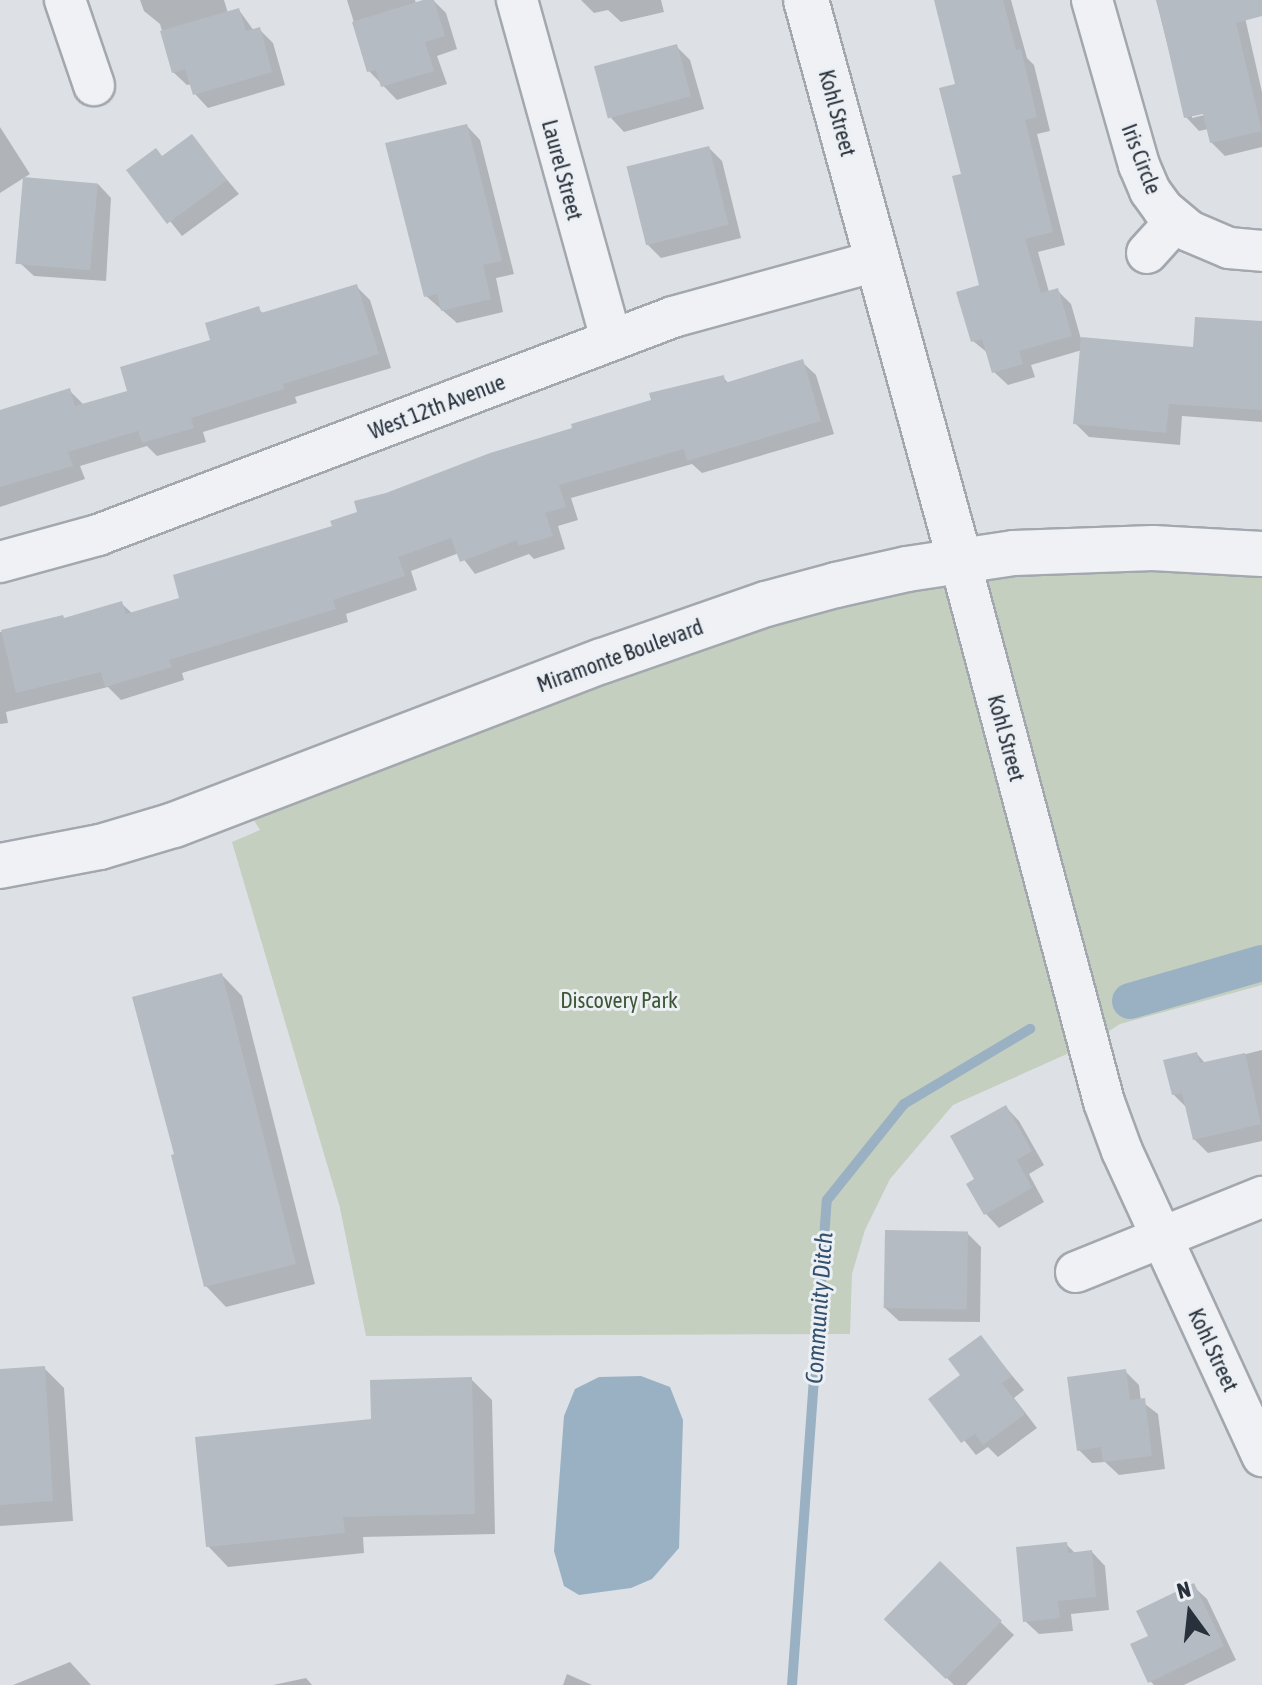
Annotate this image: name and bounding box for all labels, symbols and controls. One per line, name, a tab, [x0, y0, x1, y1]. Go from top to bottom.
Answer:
street label: Kohl Street	[813, 67, 861, 159]
street label: Laurel Street	[536, 117, 588, 223]
street label: Iris Circle	[1116, 120, 1166, 198]
street label: West 12th Avenue	[365, 369, 509, 445]
street label: Miramonte Boulevard	[533, 614, 707, 698]
street label: Kohl Street	[982, 692, 1030, 784]
park label: Discovery Park	[560, 988, 678, 1014]
water label: Community Ditch	[799, 1231, 839, 1385]
street label: Kohl Street	[1182, 1304, 1244, 1396]
north arrow	[1150, 1573, 1230, 1653]
text: N	[1174, 1576, 1193, 1604]

